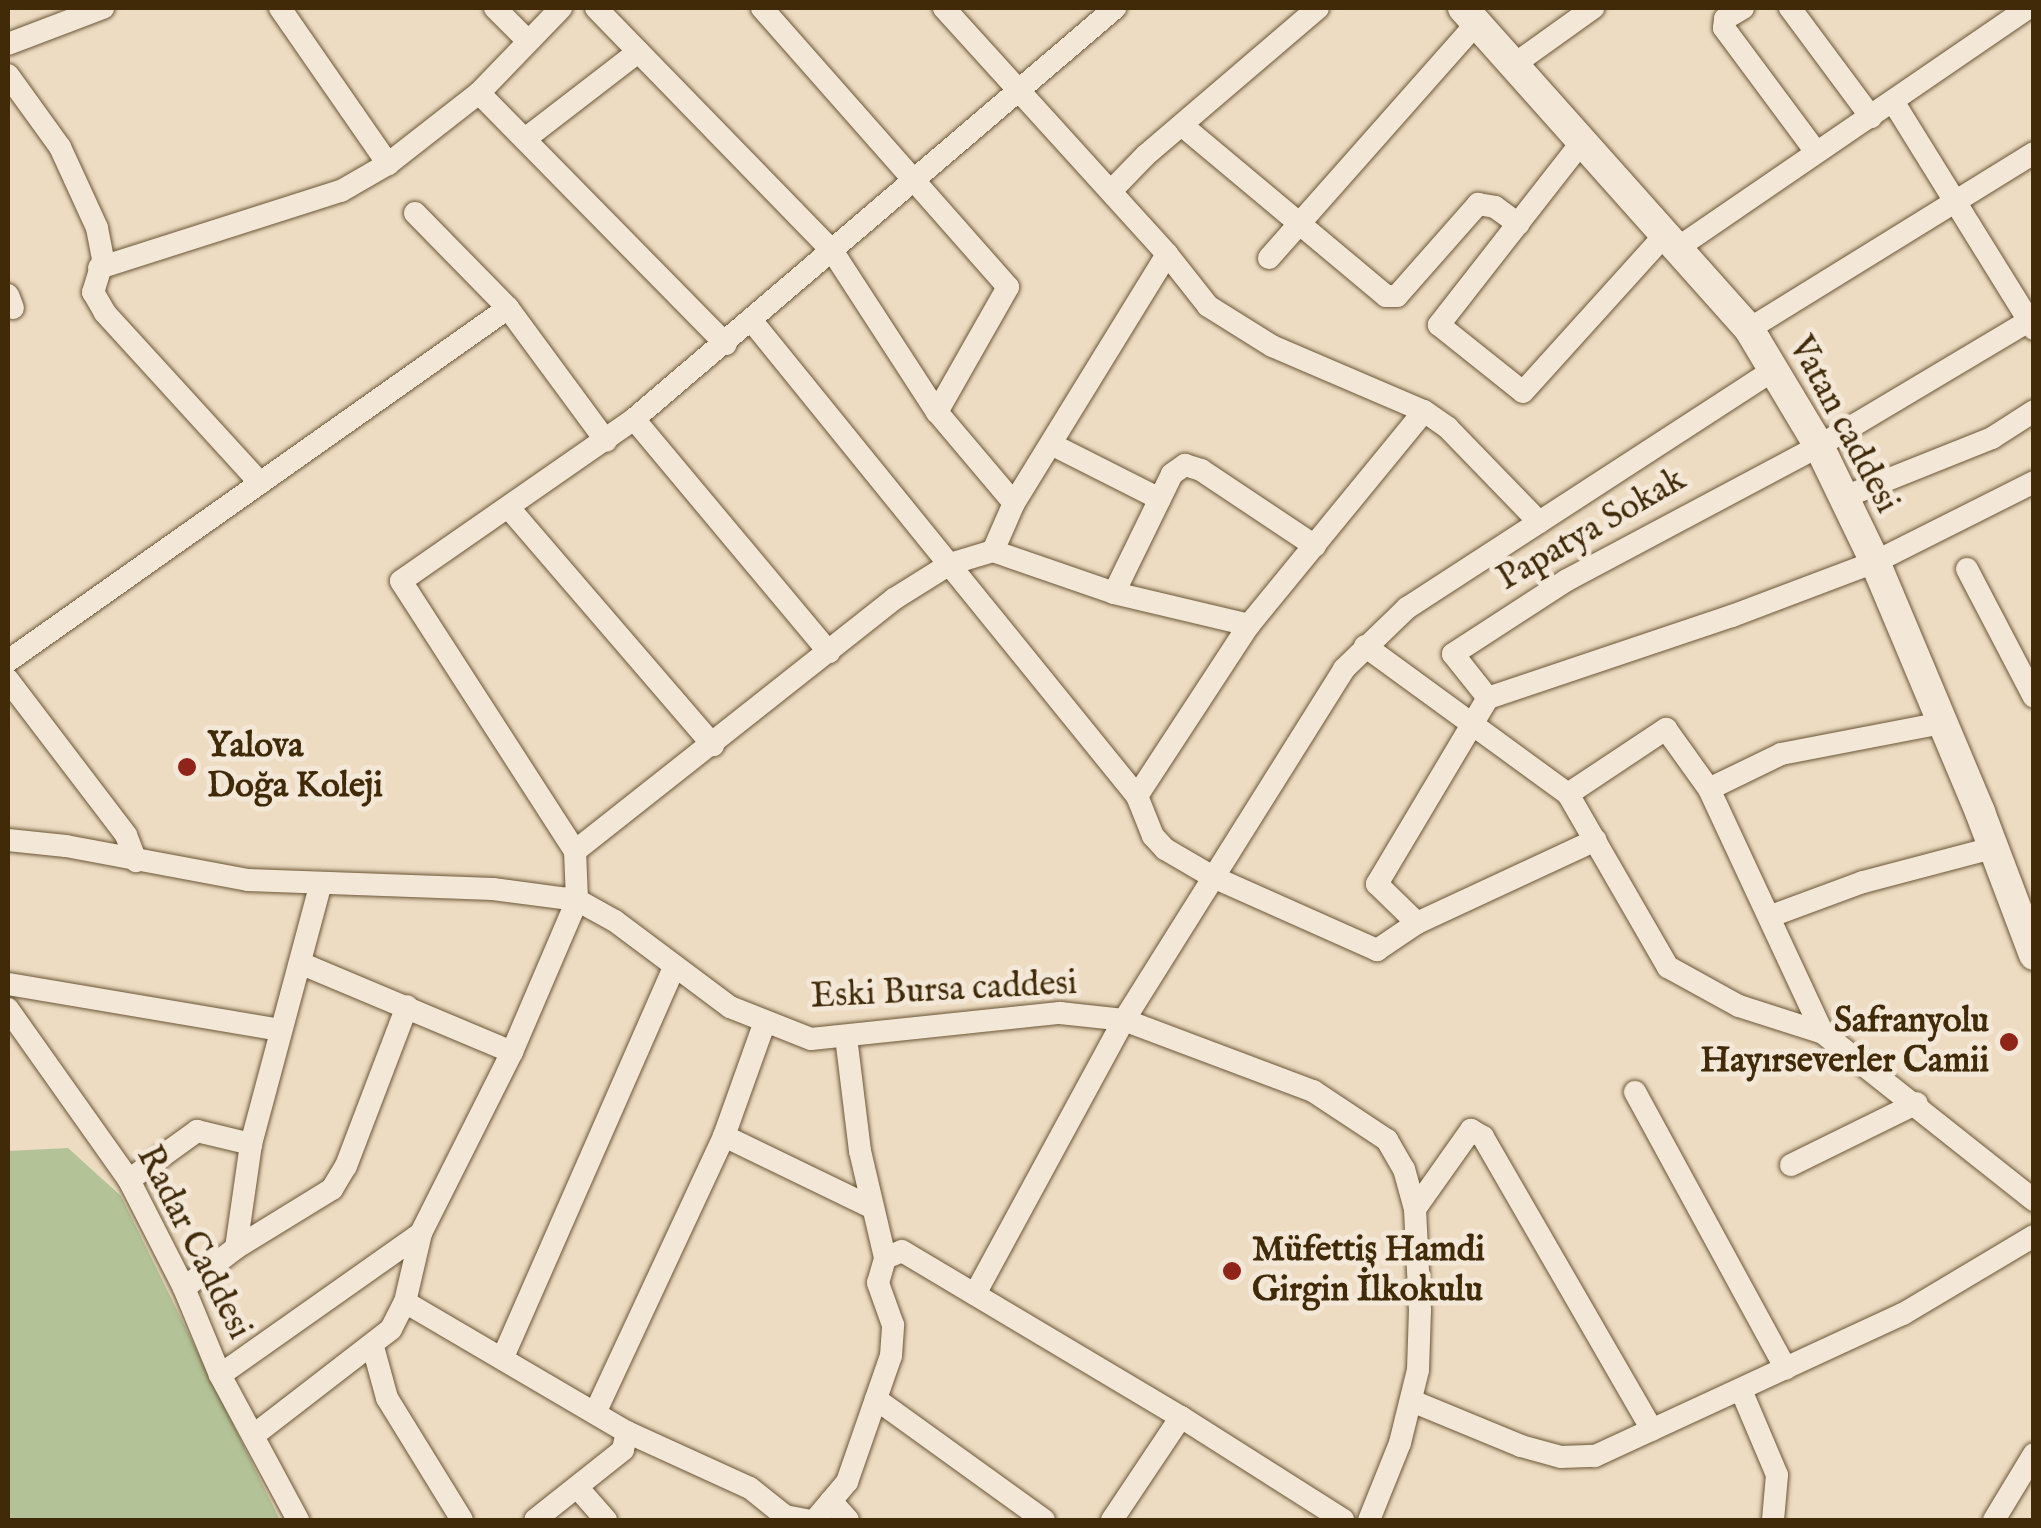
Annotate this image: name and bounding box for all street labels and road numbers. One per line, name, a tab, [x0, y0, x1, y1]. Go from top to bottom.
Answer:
street label: Vatan caddesi	[1779, 329, 1907, 521]
street label: Papatya Sokak	[1490, 459, 1694, 601]
street label: Eski Bursa caddesi	[810, 963, 1078, 1019]
street label: Radar Caddesi	[126, 1139, 260, 1347]

